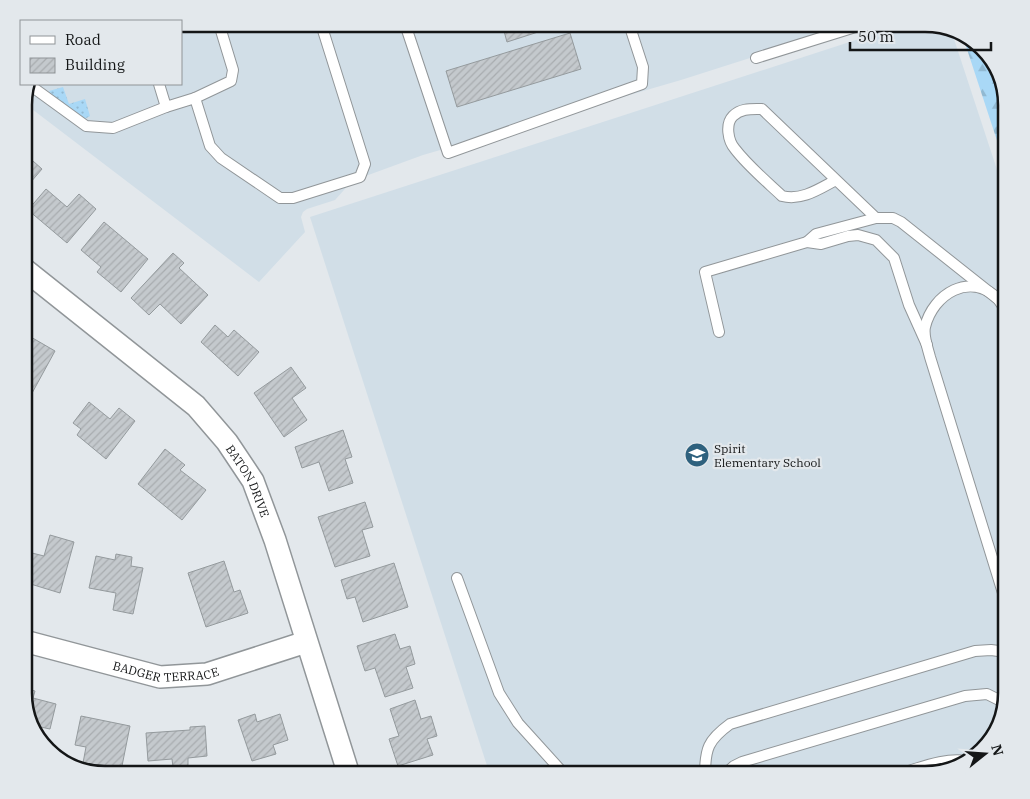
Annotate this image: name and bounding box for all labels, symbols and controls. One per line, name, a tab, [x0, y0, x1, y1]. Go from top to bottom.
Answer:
legend	[20, 20, 182, 85]
scale bar	[850, 20, 991, 52]
text: 50 m	[858, 27, 894, 46]
text: Road	[65, 30, 101, 49]
text: Building	[65, 55, 125, 74]
place label: Spirit Elementary School	[714, 441, 821, 470]
street label: BATON DRIVE	[223, 442, 273, 519]
school or university icon: Spirit Elementary School	[684, 442, 710, 468]
street label: BADGER TERRACE	[111, 657, 221, 684]
north arrow	[960, 729, 1010, 779]
text: N	[987, 742, 1008, 758]

